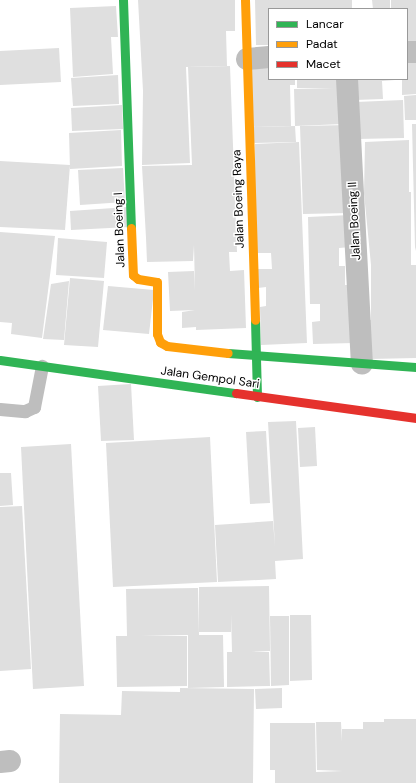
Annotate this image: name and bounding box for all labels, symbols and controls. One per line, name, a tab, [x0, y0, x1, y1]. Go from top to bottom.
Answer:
legend	[268, 8, 408, 80]
text: Lancar	[306, 16, 344, 32]
text: Padat	[306, 36, 338, 52]
text: Macet	[306, 56, 341, 72]
street label: Jalan Boeing Raya	[230, 149, 248, 249]
street label: Jalan Boeing II	[346, 182, 364, 260]
street label: Jalan Boeing I	[111, 192, 129, 268]
street label: Jalan Gempol Sari	[160, 364, 260, 392]

